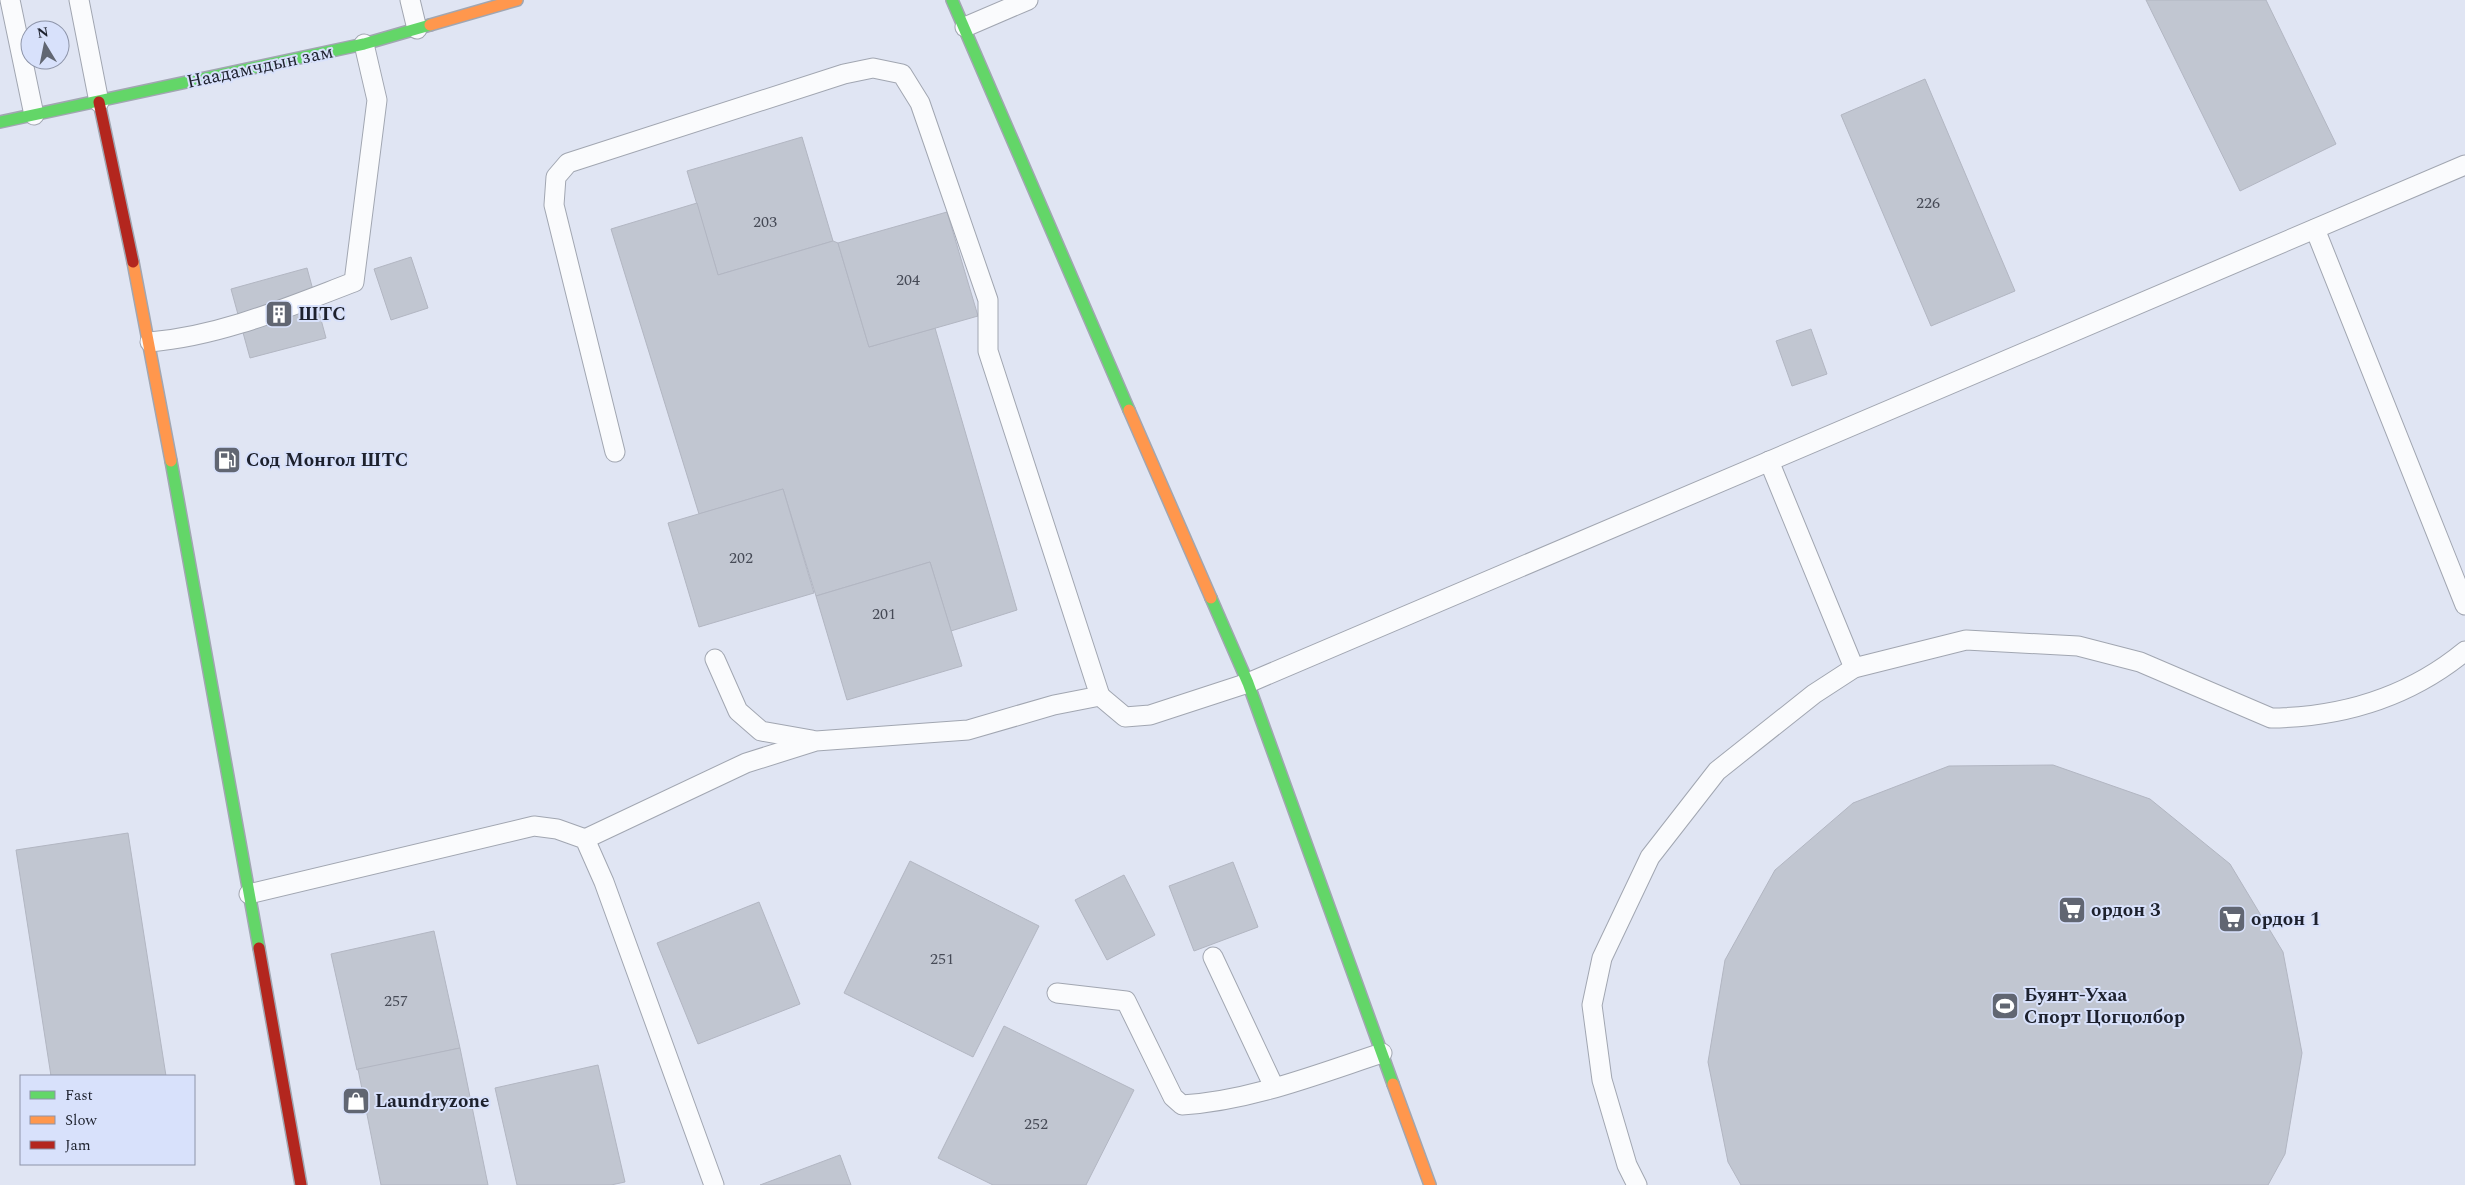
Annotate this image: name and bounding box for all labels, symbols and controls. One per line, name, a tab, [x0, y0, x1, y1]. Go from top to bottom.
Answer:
north arrow	[20, 20, 70, 70]
text: N	[35, 21, 50, 44]
street label: Наадамчдын зам	[184, 37, 336, 97]
house number: 226	[1916, 191, 1940, 215]
house number: 203	[753, 210, 777, 234]
house number: 204	[896, 268, 920, 292]
building icon: ШТС	[264, 299, 294, 329]
place label: ШТС	[298, 300, 346, 329]
fuel station icon: Сод Монгол ШТС	[212, 445, 242, 475]
place label: Сод Монгол ШТС	[246, 446, 408, 475]
house number: 202	[729, 546, 753, 570]
house number: 201	[872, 602, 896, 626]
supermarket icon: ордон 3	[2057, 895, 2087, 925]
place label: ордон 3	[2091, 896, 2161, 925]
supermarket icon: ордон 1	[2217, 904, 2247, 934]
place label: ордон 1	[2251, 905, 2321, 934]
house number: 251	[930, 947, 954, 971]
place label: Буянт-Ухаа Спорт Цогцолбор	[2024, 981, 2185, 1032]
house number: 257	[384, 989, 408, 1013]
sports icon: Буянт-Ухаа Спорт Цогцолбор	[1990, 991, 2020, 1021]
legend	[20, 1075, 195, 1165]
text: Fast	[65, 1084, 93, 1107]
shop icon: Laundryzone	[341, 1086, 371, 1116]
place label: Laundryzone	[375, 1087, 490, 1116]
text: Slow	[65, 1109, 97, 1132]
house number: 252	[1024, 1112, 1048, 1136]
text: Jam	[65, 1134, 91, 1157]

